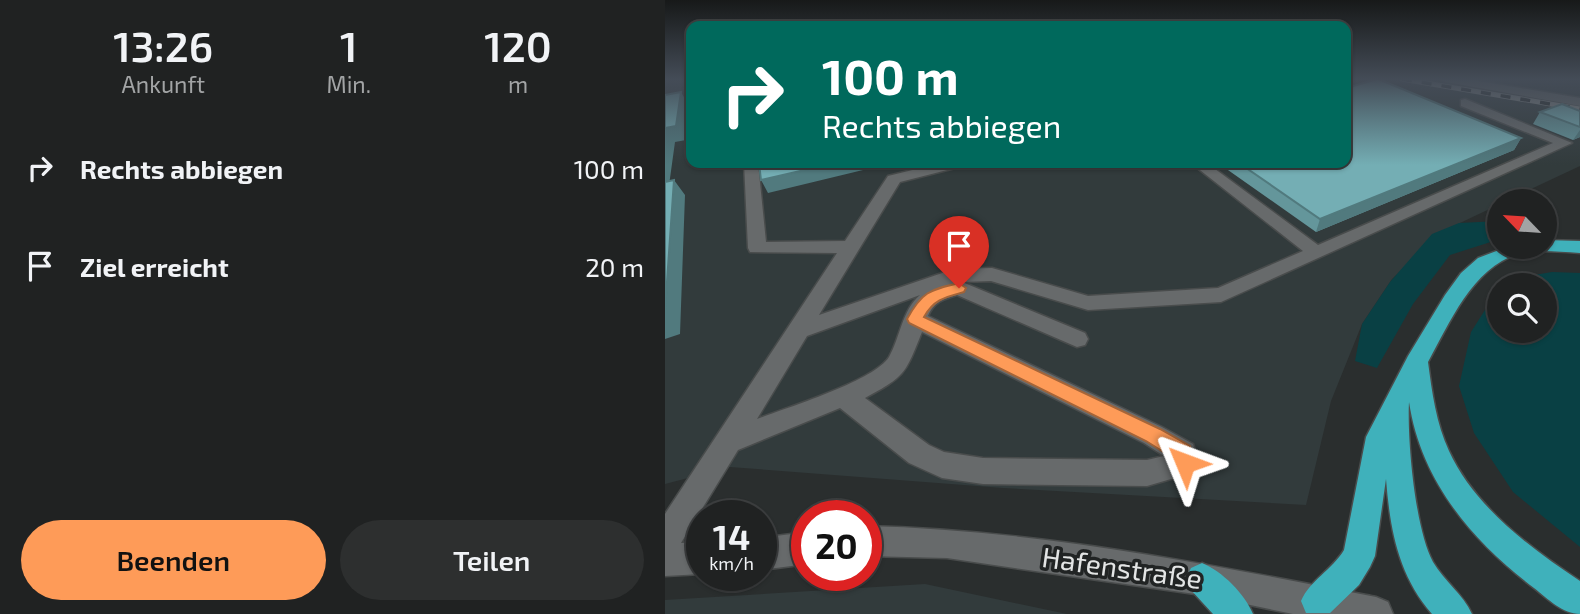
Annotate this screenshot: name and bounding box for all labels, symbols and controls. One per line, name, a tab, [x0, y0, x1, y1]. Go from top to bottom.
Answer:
text: 13:26	[113, 20, 213, 70]
text: 1	[340, 20, 358, 70]
text: 120	[484, 20, 552, 70]
text: 100 m	[822, 46, 959, 105]
icon: right	[707, 49, 798, 140]
text: Ankunft	[122, 70, 205, 98]
text: Min.	[326, 70, 371, 98]
text: m	[508, 70, 528, 98]
text: Rechts abbiegen	[822, 106, 1061, 144]
icon: right	[21, 149, 59, 187]
text: Rechts abbiegen	[80, 153, 283, 184]
text: 100 m	[574, 153, 644, 184]
north arrow	[1487, 189, 1557, 259]
map controls	[1487, 189, 1557, 343]
pin	[929, 216, 989, 288]
icon: arrive	[940, 227, 978, 265]
icon: arrive	[21, 247, 59, 285]
text: Ziel erreicht	[80, 251, 229, 282]
text: 20 m	[585, 251, 644, 282]
button: search	[1487, 273, 1557, 343]
position arrow	[1148, 426, 1222, 500]
speed limit sign: 20	[791, 500, 882, 591]
text: 14	[713, 515, 750, 557]
button: Beenden	[21, 520, 326, 600]
button: Teilen	[340, 520, 644, 600]
street label: Hafenstraße	[1040, 539, 1204, 595]
text: km/h	[709, 552, 754, 574]

